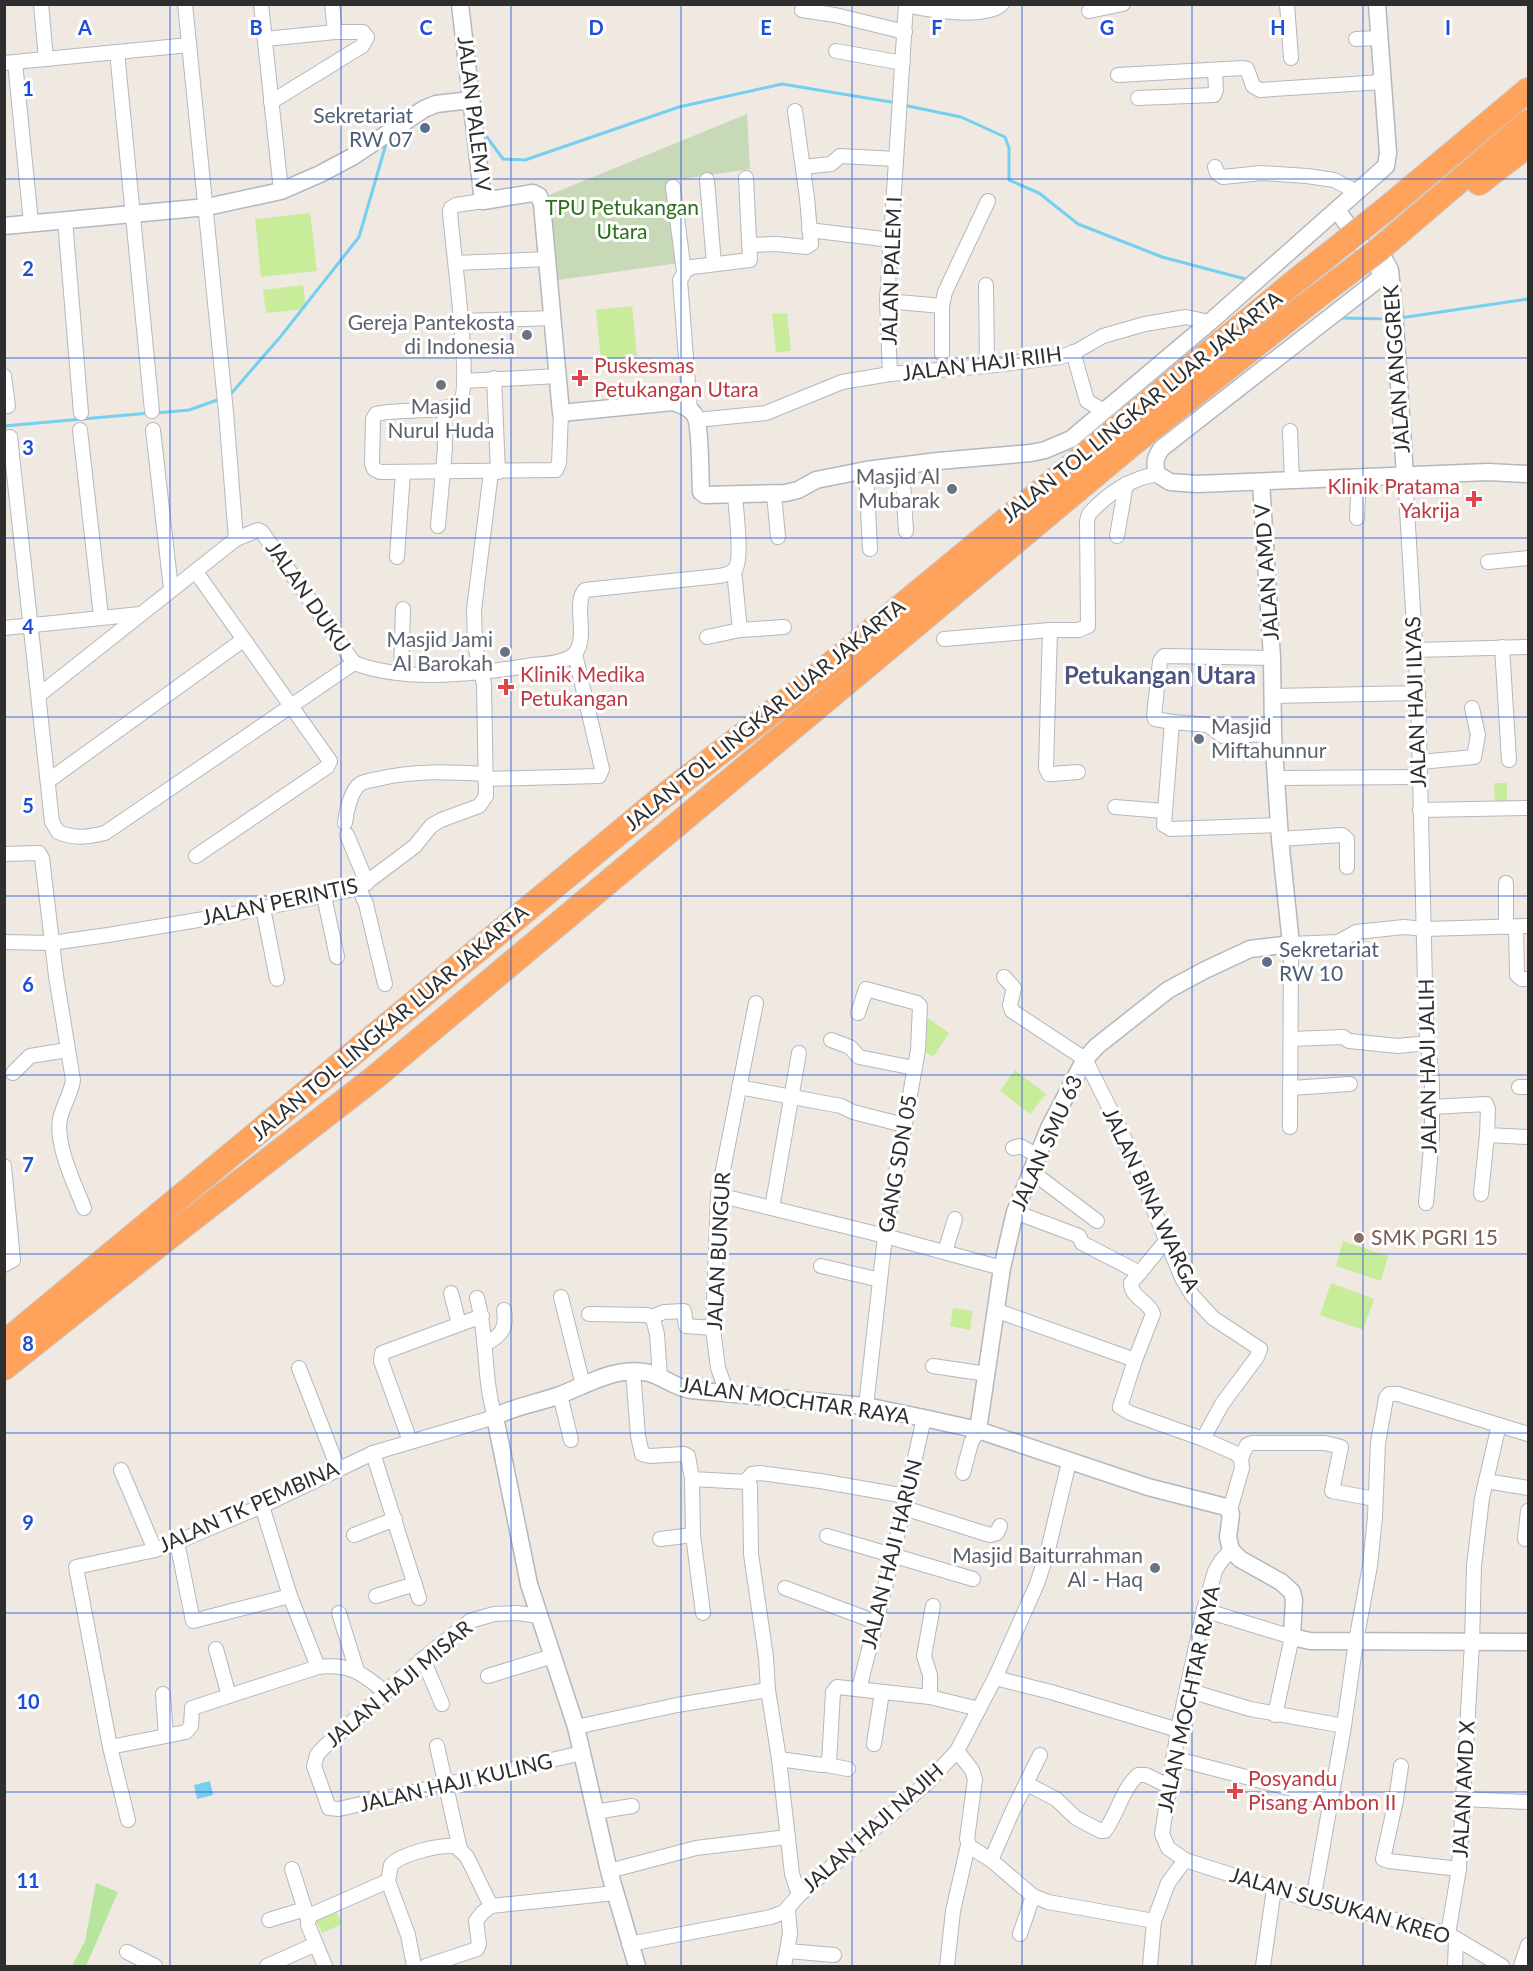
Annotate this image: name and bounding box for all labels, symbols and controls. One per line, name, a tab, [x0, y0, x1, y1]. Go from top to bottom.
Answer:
text: A	[77, 15, 92, 39]
text: B	[249, 15, 263, 39]
text: C	[419, 15, 433, 39]
text: D	[588, 15, 604, 39]
text: E	[760, 15, 772, 39]
text: F	[931, 15, 943, 39]
text: G	[1100, 15, 1114, 39]
text: H	[1270, 15, 1286, 39]
text: I	[1445, 15, 1451, 39]
street label: JALAN PALEM V	[454, 35, 498, 194]
text: 1	[22, 76, 34, 100]
place label: Sekretariat RW 07	[313, 102, 413, 151]
marker: Sekretariat RW 07	[418, 121, 432, 135]
park label: TPU Petukangan Utara	[545, 194, 699, 243]
street label: JALAN PALEM I	[875, 196, 906, 346]
text: 2	[22, 256, 34, 280]
street label: JALAN TOL LINGKAR LUAR JAKARTA	[996, 284, 1287, 527]
street label: JALAN ANGGREK	[1377, 284, 1414, 454]
place label: Gereja Pantekosta di Indonesia	[348, 309, 515, 358]
marker: Gereja Pantekosta di Indonesia	[520, 328, 534, 342]
street label: JALAN HAJI RIIH	[901, 340, 1063, 385]
place label: Puskesmas Petukangan Utara	[594, 352, 759, 401]
marker: Puskesmas Petukangan Utara	[571, 369, 589, 387]
marker: Masjid Nurul Huda	[434, 378, 448, 392]
place label: Masjid Nurul Huda	[388, 393, 494, 442]
text: 3	[22, 435, 34, 459]
place label: Masjid Al Mubarak	[856, 463, 940, 512]
place label: Klinik Pratama Yakrija	[1327, 473, 1460, 522]
marker: Masjid Al Mubarak	[945, 482, 959, 496]
marker: Klinik Pratama Yakrija	[1465, 490, 1483, 508]
street label: JALAN AMD V	[1248, 502, 1283, 641]
street label: JALAN DUKU	[262, 536, 357, 657]
street label: JALAN TOL LINGKAR LUAR JAKARTA	[619, 592, 910, 835]
text: 4	[22, 614, 34, 638]
street label: JALAN HAJI ILYAS	[1399, 616, 1430, 788]
place label: Masjid Jami Al Barokah	[386, 626, 493, 675]
marker: Masjid Jami Al Barokah	[498, 645, 512, 659]
district label: Petukangan Utara	[1064, 660, 1256, 689]
place label: Klinik Medika Petukangan	[520, 661, 645, 710]
marker: Klinik Medika Petukangan	[497, 678, 515, 696]
place label: Masjid Miftahunnur	[1211, 713, 1327, 762]
marker: Masjid Miftahunnur	[1192, 732, 1206, 746]
text: 5	[22, 793, 34, 817]
street label: JALAN PERINTIS	[199, 872, 360, 929]
street label: JALAN TOL LINGKAR LUAR JAKARTA	[246, 898, 533, 1145]
place label: Sekretariat RW 10	[1279, 936, 1379, 985]
marker: Sekretariat RW 10	[1260, 955, 1274, 969]
text: 6	[22, 972, 34, 996]
street label: JALAN HAJI JALIH	[1412, 978, 1441, 1154]
street label: JALAN SMU 63	[1005, 1071, 1087, 1214]
street label: GANG SDN 05	[872, 1093, 921, 1235]
street label: JALAN BINA WARGA	[1099, 1103, 1206, 1296]
text: 7	[22, 1152, 34, 1176]
street label: JALAN BUNGUR	[701, 1170, 734, 1331]
place label: SMK PGRI 15	[1371, 1224, 1498, 1249]
marker: SMK PGRI 15	[1352, 1231, 1366, 1245]
text: 8	[22, 1331, 34, 1355]
street label: JALAN MOCHTAR RAYA	[679, 1371, 912, 1428]
street label: JALAN TK PEMBINA	[155, 1454, 343, 1557]
street label: JALAN HAJI HARUN	[855, 1456, 926, 1651]
text: 9	[22, 1510, 34, 1534]
place label: Masjid Baiturrahman Al - Haq	[952, 1542, 1143, 1591]
marker: Masjid Baiturrahman Al - Haq	[1148, 1561, 1162, 1575]
street label: JALAN MOCHTAR RAYA	[1151, 1582, 1224, 1814]
street label: JALAN HAJI MISAR	[320, 1614, 477, 1751]
text: 10	[16, 1689, 40, 1713]
street label: JALAN AMD X	[1446, 1719, 1479, 1858]
street label: JALAN HAJI KULING	[357, 1747, 554, 1816]
street label: JALAN HAJI NAJIH	[796, 1757, 948, 1897]
place label: Posyandu Pisang Ambon II	[1248, 1765, 1396, 1814]
marker: Posyandu Pisang Ambon II	[1226, 1782, 1244, 1800]
street label: JALAN SUSUKAN KREO	[1227, 1861, 1454, 1948]
text: 11	[16, 1868, 40, 1892]

